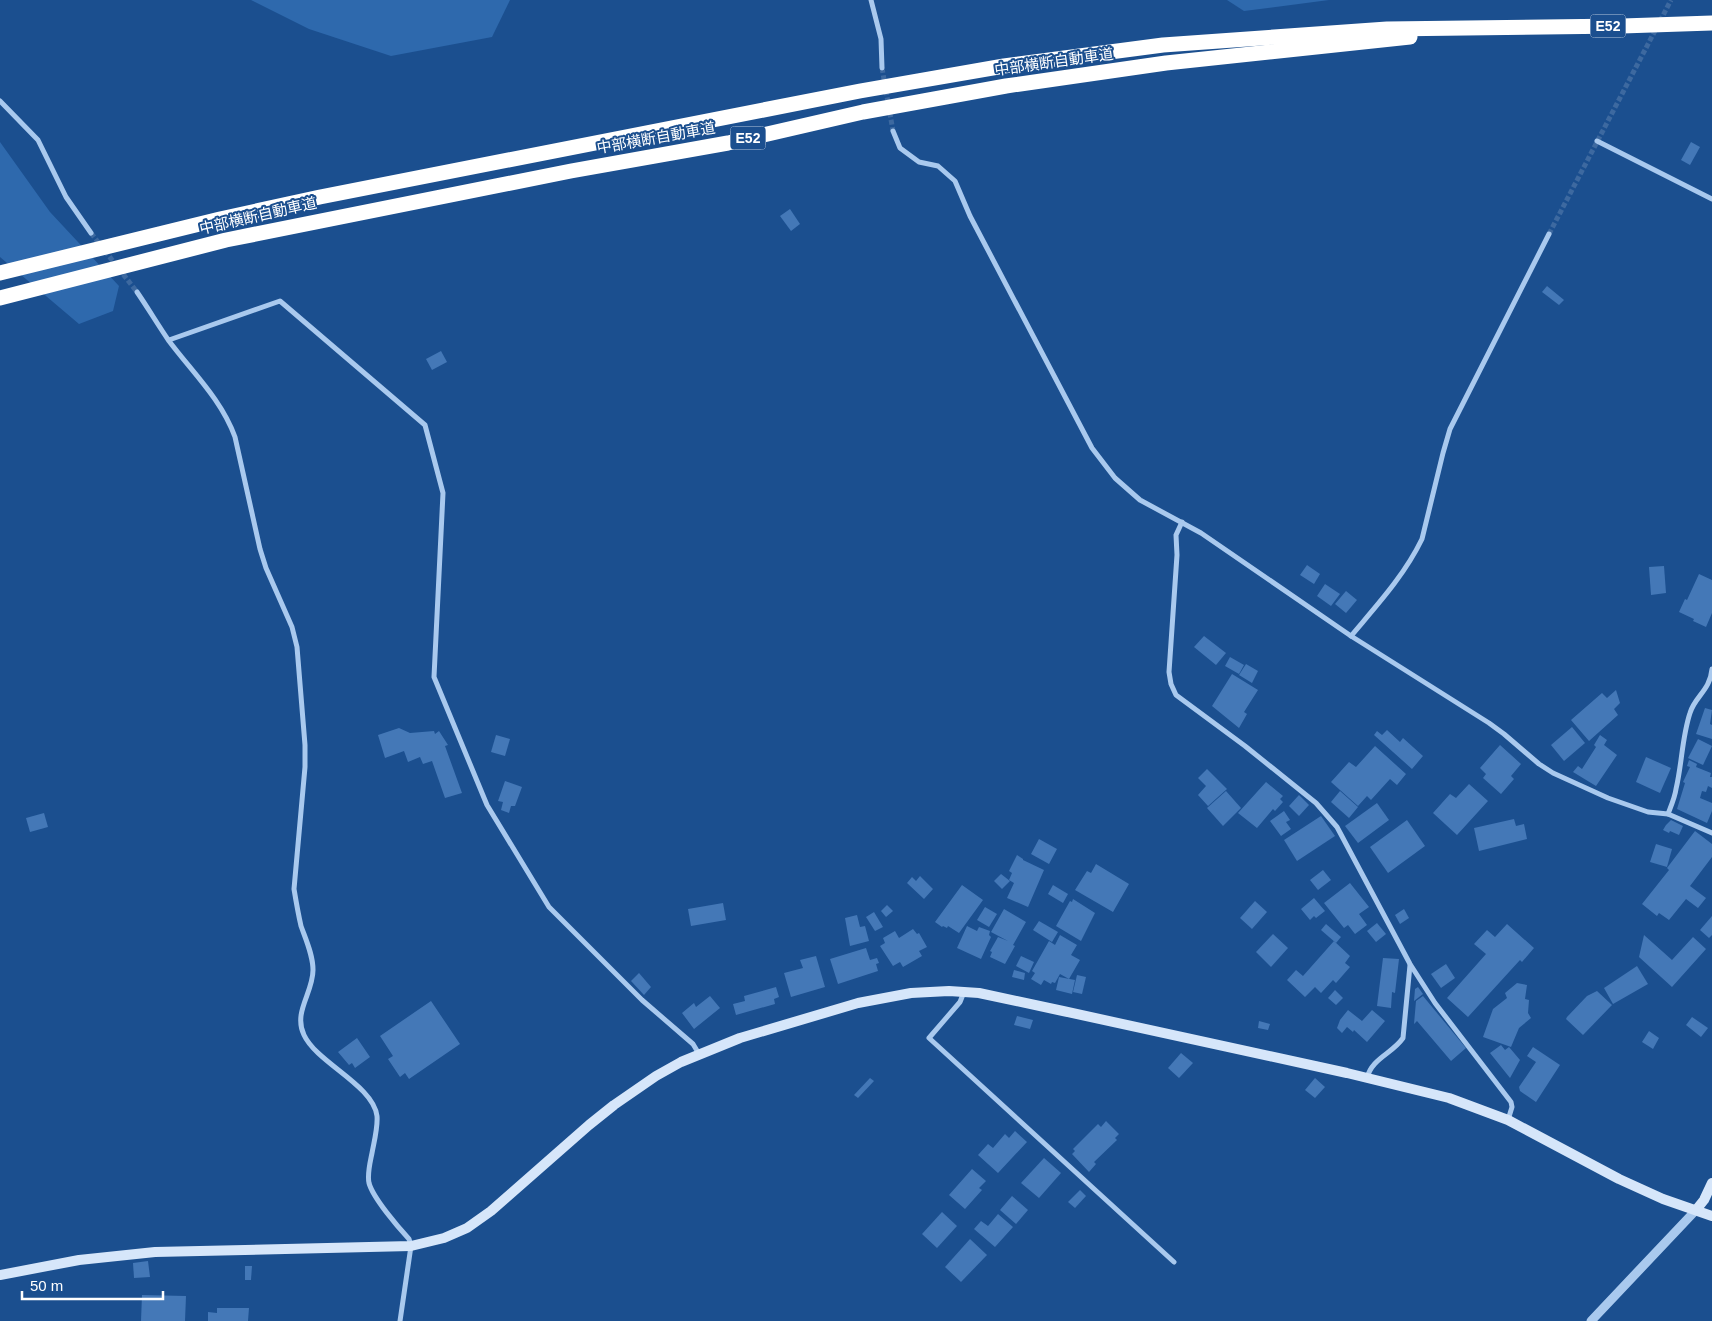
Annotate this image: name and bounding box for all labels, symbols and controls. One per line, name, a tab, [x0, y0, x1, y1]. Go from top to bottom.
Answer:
road number: E52	[1590, 15, 1626, 38]
street label: 中部横断自動車道	[993, 45, 1115, 78]
street label: 中部横断自動車道	[595, 119, 716, 156]
road number: E52	[730, 126, 766, 150]
street label: 中部横断自動車道	[198, 194, 318, 237]
scale bar	[22, 1268, 164, 1300]
text: 50 m	[30, 1277, 63, 1294]

